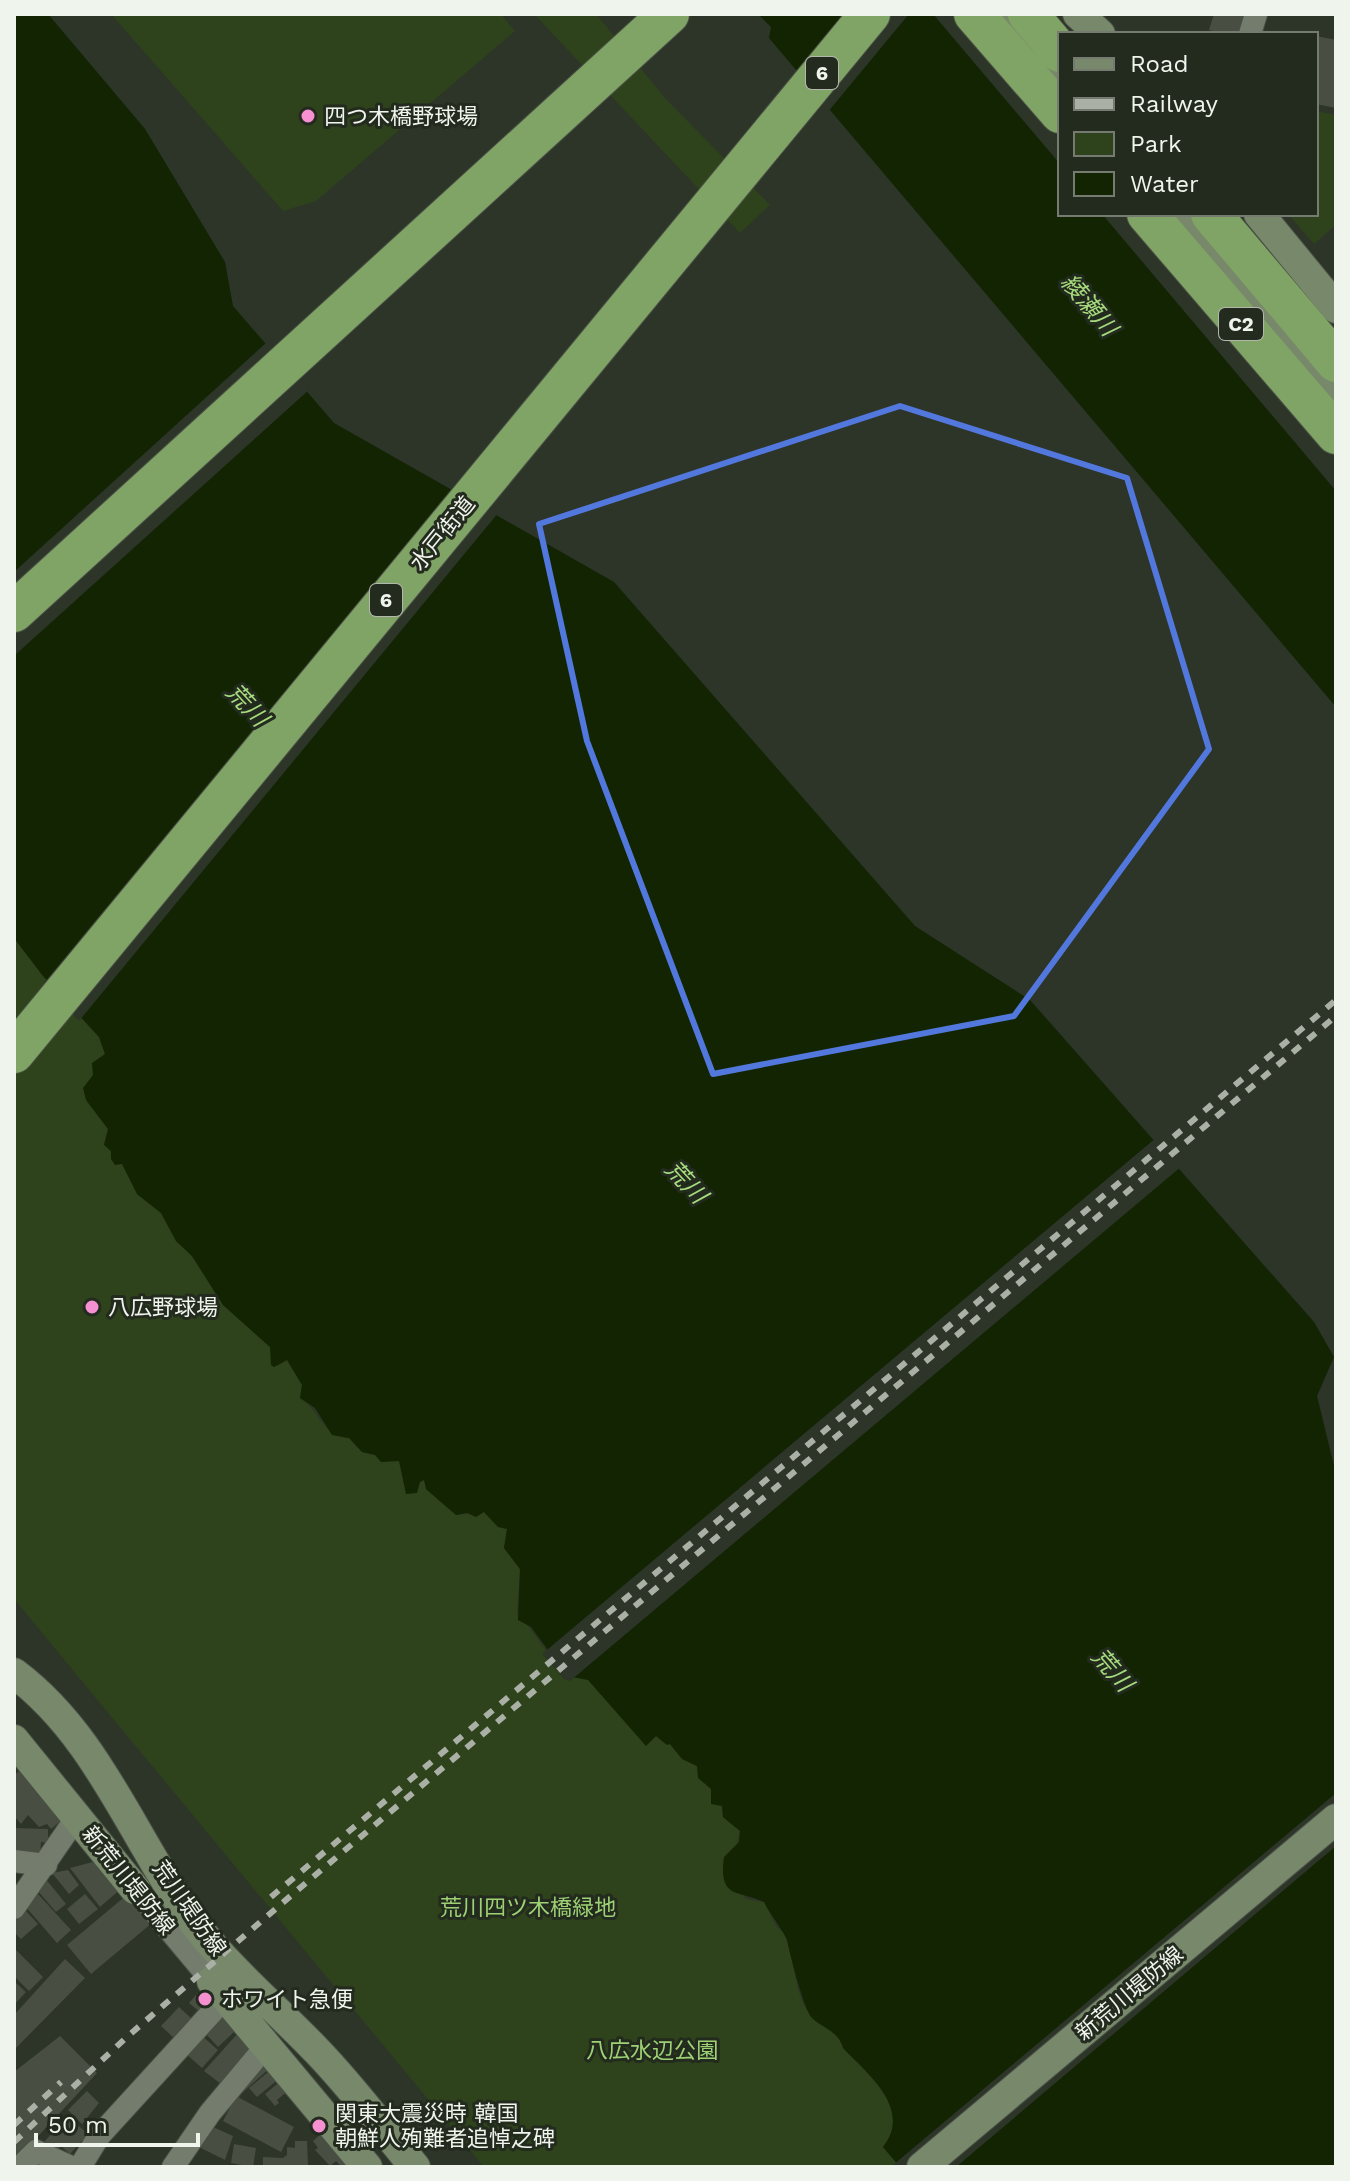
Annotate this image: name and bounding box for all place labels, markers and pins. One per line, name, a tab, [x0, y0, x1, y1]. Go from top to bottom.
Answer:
place label: 四つ木橋野球場	[324, 104, 478, 129]
marker: 四つ木橋野球場	[299, 107, 317, 125]
place label: 八広野球場	[108, 1295, 218, 1320]
marker: 八広野球場	[83, 1298, 101, 1316]
place label: ホワイト急便	[221, 1987, 353, 2012]
marker: ホワイト急便	[196, 1990, 214, 2008]
place label: 関東大震災時 韓国 朝鮮人殉難者追悼之碑	[335, 2101, 555, 2151]
marker: 関東大震災時 韓国 朝鮮人殉難者追悼之碑	[310, 2117, 328, 2135]

